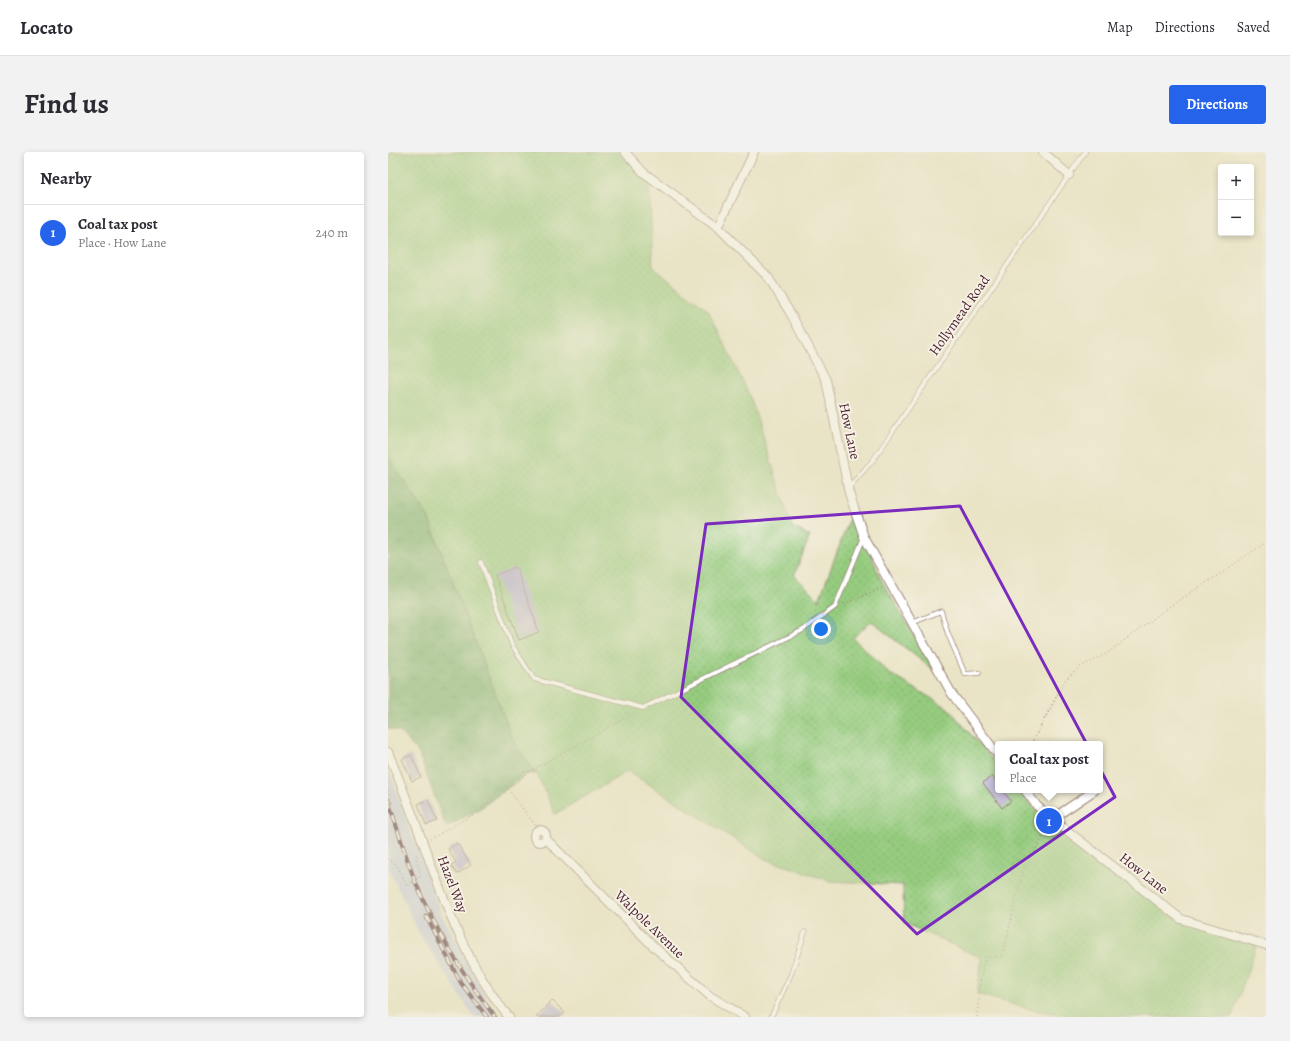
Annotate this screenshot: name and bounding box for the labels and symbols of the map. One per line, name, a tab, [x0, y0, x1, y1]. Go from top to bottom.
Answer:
street label: Hollymead Road	[925, 271, 994, 359]
street label: How Lane	[834, 401, 865, 461]
your location	[811, 619, 831, 639]
pin: 1	[1036, 806, 1062, 836]
street label: How Lane	[1115, 848, 1172, 898]
street label: Hazel Way	[433, 853, 472, 916]
street label: Walpole Avenue	[610, 885, 689, 963]

